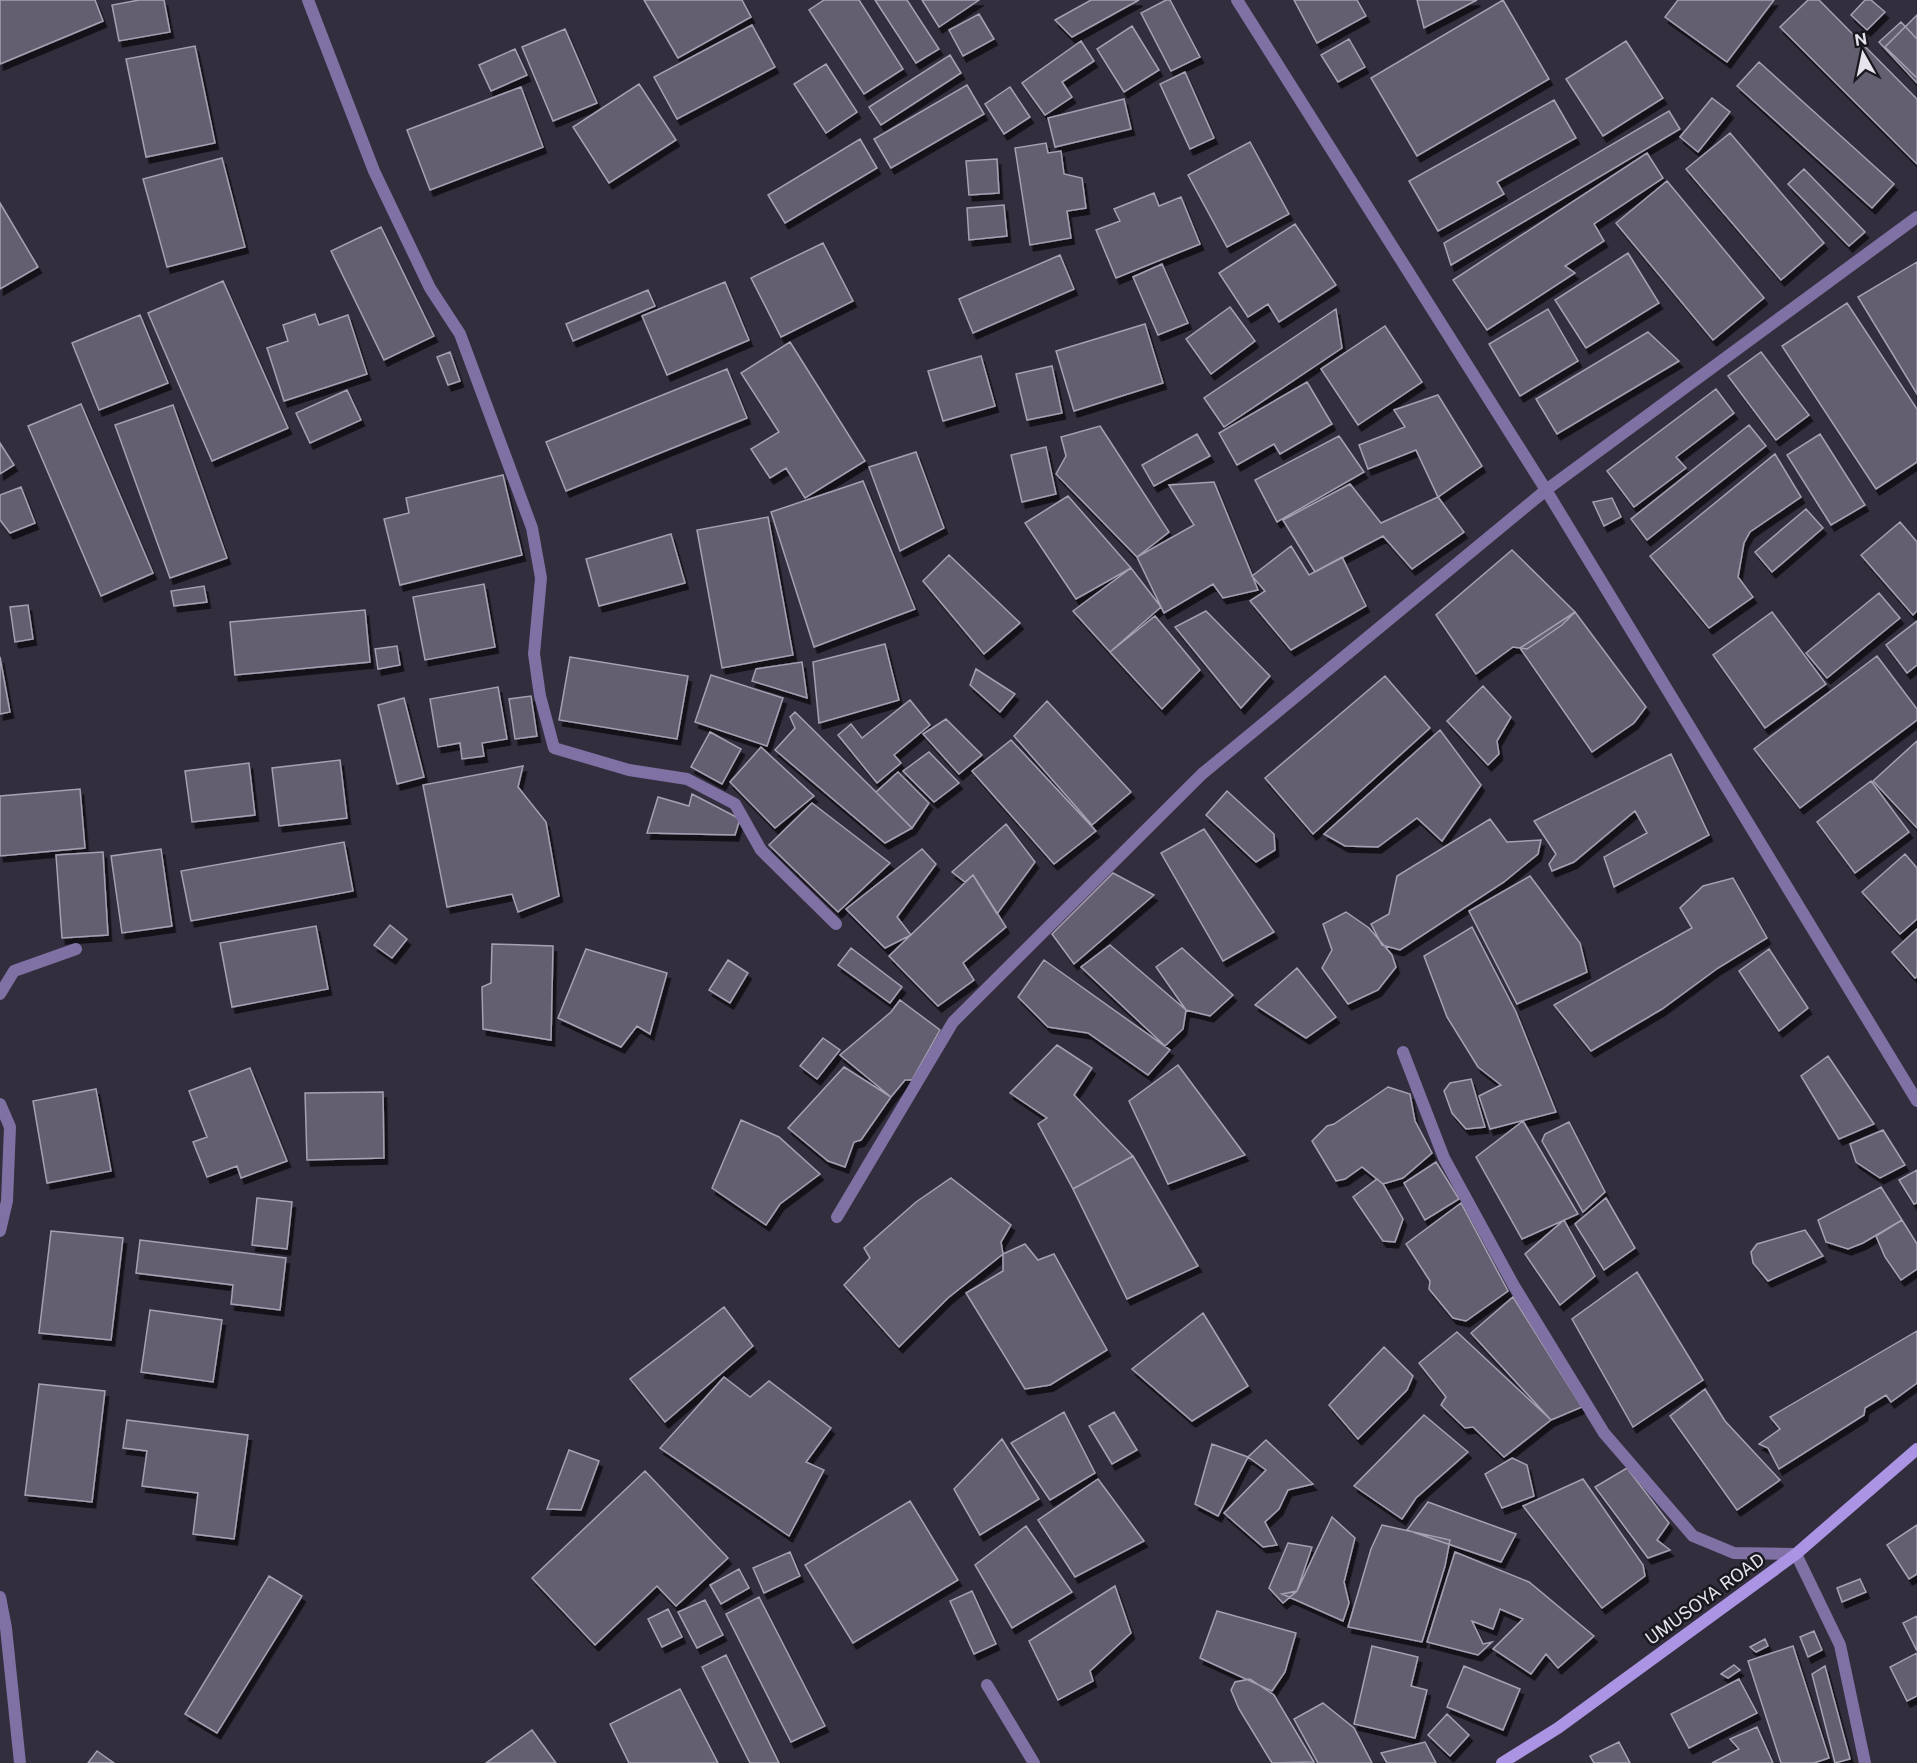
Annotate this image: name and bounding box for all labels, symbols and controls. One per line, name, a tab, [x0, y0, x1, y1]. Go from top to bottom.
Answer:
north arrow	[1833, 24, 1893, 84]
text: N	[1853, 29, 1868, 50]
street label: UMUSOYA ROAD	[1641, 1548, 1768, 1649]

